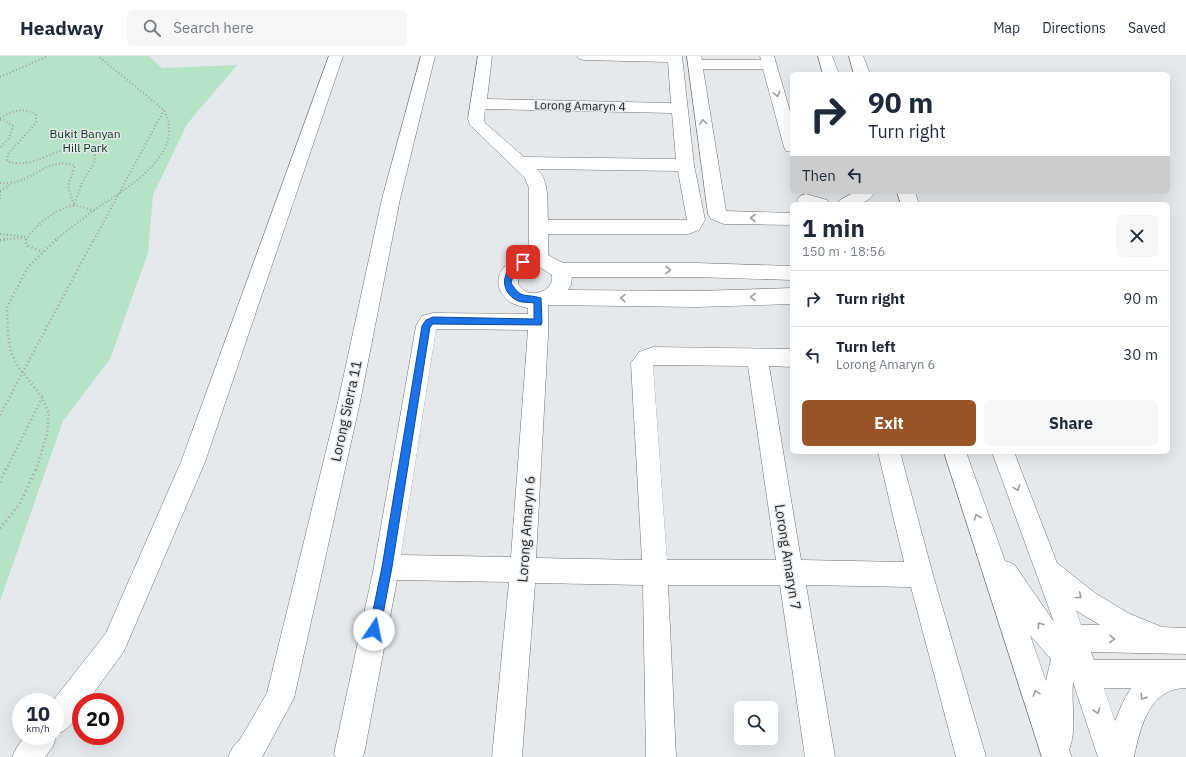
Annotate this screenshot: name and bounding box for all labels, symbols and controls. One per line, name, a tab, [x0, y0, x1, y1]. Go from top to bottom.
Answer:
search box	[127, 10, 407, 46]
text: Headway	[20, 16, 103, 40]
icon: search	[141, 17, 163, 39]
text: Search here	[173, 18, 254, 37]
text: Map	[993, 19, 1020, 37]
text: Directions	[1042, 19, 1106, 37]
text: Saved	[1128, 19, 1166, 37]
text: 90 m	[868, 84, 933, 121]
icon: right	[802, 88, 854, 140]
one-way arrow	[772, 90, 781, 97]
street label: Lorong Amaryn 4	[534, 97, 626, 114]
one-way arrow	[699, 119, 708, 125]
text: Turn right	[868, 120, 946, 143]
park label: Bukit Banyan Hill Park	[49, 126, 121, 155]
icon: left	[844, 164, 866, 186]
text: Then	[802, 166, 836, 185]
text: 1 min	[802, 212, 865, 244]
one-way arrow	[750, 214, 756, 222]
button: close	[1116, 215, 1158, 257]
text: 150 m · 18:56	[802, 243, 885, 260]
pin	[506, 245, 540, 279]
icon: arrive	[512, 251, 534, 273]
one-way arrow	[665, 266, 671, 274]
icon: right	[802, 288, 824, 310]
text: Turn right	[836, 289, 905, 308]
text: 90 m	[1123, 289, 1158, 308]
one-way arrow	[750, 293, 756, 301]
one-way arrow	[620, 294, 626, 302]
text: Turn left	[836, 337, 896, 356]
icon: left	[802, 344, 824, 366]
text: 30 m	[1123, 345, 1158, 364]
text: Lorong Amaryn 6	[836, 356, 935, 373]
street label: Lorong Sierra 11	[326, 359, 366, 463]
button: Exit	[802, 400, 976, 446]
button: Share	[984, 400, 1158, 446]
street label: Lorong Amaryn 6	[513, 475, 539, 583]
one-way arrow	[1012, 485, 1021, 492]
street label: Lorong Amaryn 7	[771, 503, 805, 611]
one-way arrow	[974, 513, 982, 520]
one-way arrow	[1075, 592, 1082, 599]
position arrow	[353, 609, 395, 651]
one-way arrow	[1038, 623, 1045, 630]
one-way arrow	[1109, 635, 1115, 643]
one-way arrow	[1032, 690, 1041, 697]
speed limit sign: 20	[72, 693, 124, 745]
one-way arrow	[1140, 693, 1148, 700]
text: 10	[26, 700, 50, 727]
map controls	[734, 701, 778, 745]
button: search	[734, 701, 778, 745]
one-way arrow	[1093, 707, 1101, 714]
text: km/h	[26, 722, 50, 735]

